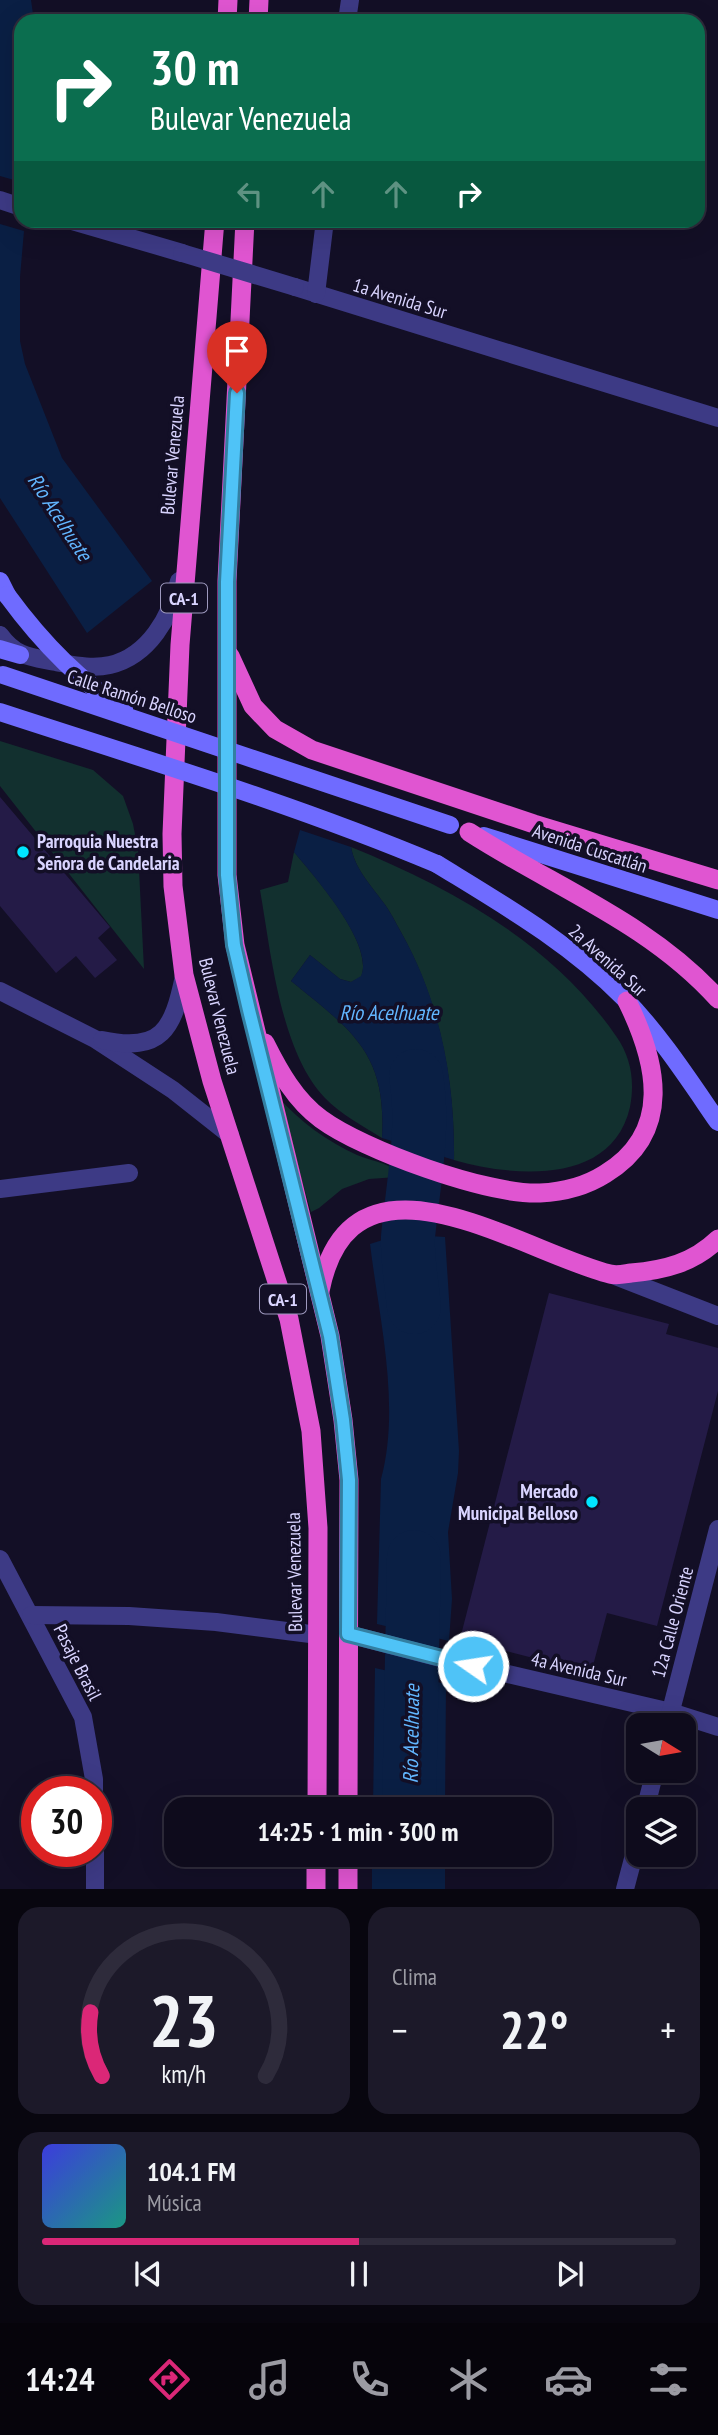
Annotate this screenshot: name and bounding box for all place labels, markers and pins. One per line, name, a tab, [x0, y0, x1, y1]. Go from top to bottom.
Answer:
pin	[207, 321, 267, 393]
place label: Parroquia Nuestra Señora de Candelaria	[37, 829, 180, 875]
marker: Parroquia Nuestra Señora de Candelaria	[15, 844, 31, 860]
place label: Mercado Municipal Belloso	[458, 1479, 578, 1525]
marker: Mercado Municipal Belloso	[584, 1494, 600, 1510]

